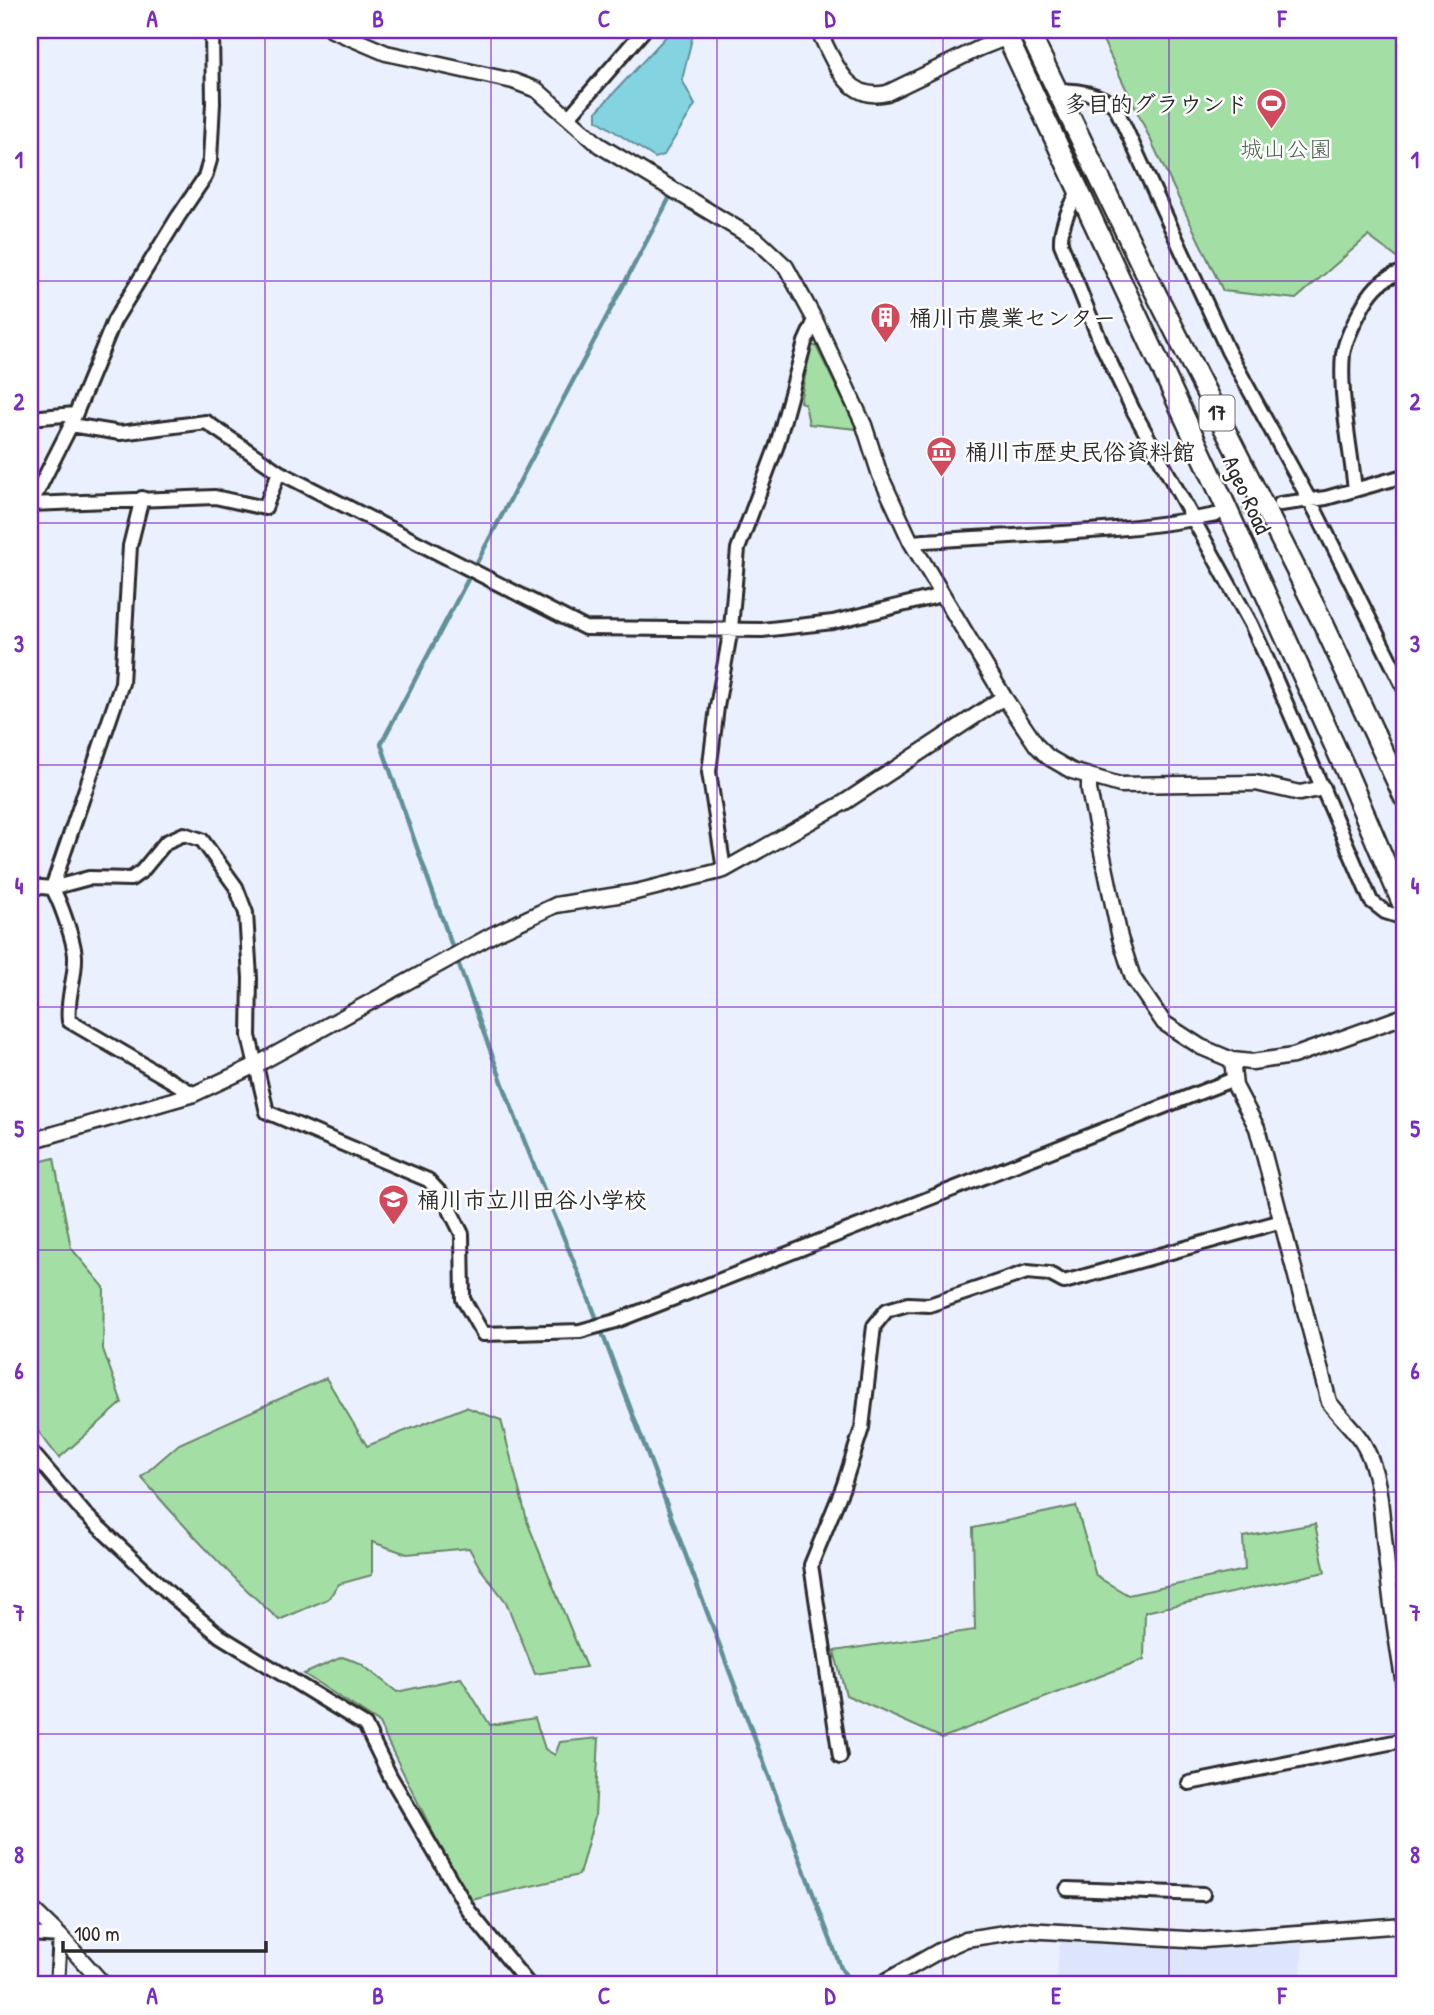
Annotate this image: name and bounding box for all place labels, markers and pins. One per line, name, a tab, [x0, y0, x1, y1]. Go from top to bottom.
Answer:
sports icon: 多目的グラウンド	[1254, 87, 1288, 131]
place label: 多目的グラウンド	[1064, 88, 1248, 119]
building icon: 桶川市農業センター	[869, 301, 903, 345]
place label: 桶川市農業センター	[909, 302, 1116, 333]
museum icon: 桶川市歴史民俗資料館	[925, 435, 959, 479]
place label: 桶川市歴史民俗資料館	[965, 436, 1195, 467]
school or university icon: 桶川市立川田谷小学校	[377, 1183, 411, 1227]
place label: 桶川市立川田谷小学校	[417, 1184, 647, 1215]

